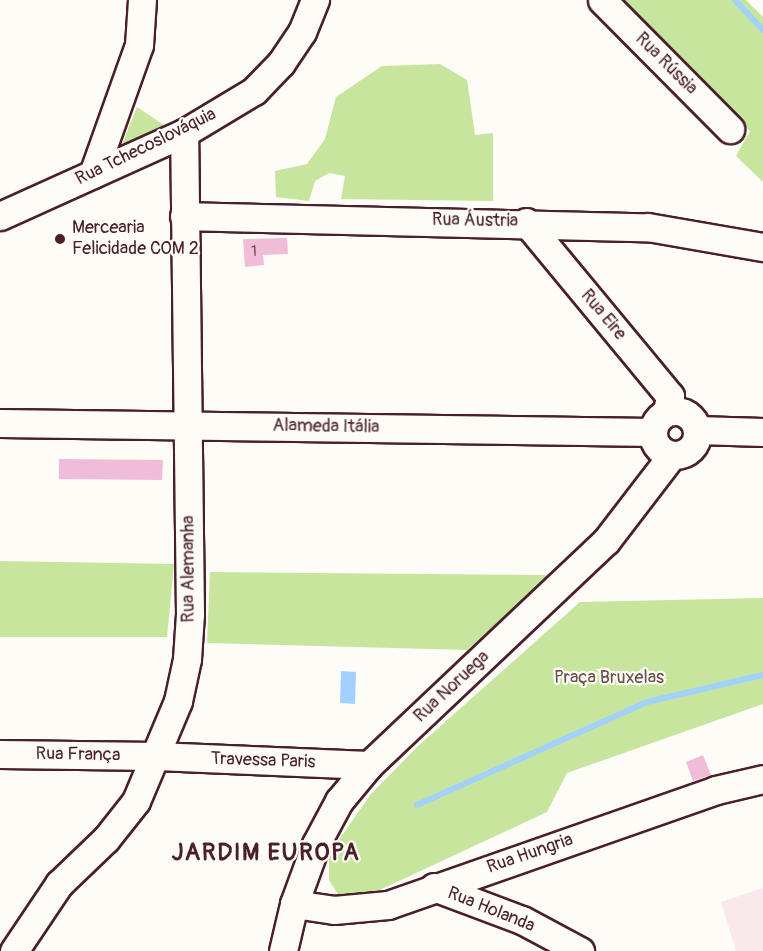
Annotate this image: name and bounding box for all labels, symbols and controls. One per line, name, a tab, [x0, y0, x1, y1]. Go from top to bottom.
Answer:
street label: Rua Rússia	[630, 28, 702, 100]
street label: Rua Tchecoslováquia	[72, 104, 220, 190]
street label: Rua Áustria	[432, 209, 518, 233]
place label: Mercearia Felicidade COM 2	[72, 218, 199, 260]
marker: Mercearia Felicidade COM 2	[53, 232, 67, 246]
house number: 1	[251, 243, 257, 261]
street label: Rua Eire	[576, 285, 630, 345]
street label: Alameda Itália	[272, 415, 380, 439]
street label: Rua Alemanha	[178, 515, 200, 623]
street label: Rua Noruega	[410, 647, 494, 727]
park label: Praça Bruxelas	[554, 667, 664, 689]
street label: Rua França	[35, 743, 121, 767]
street label: Travessa Paris	[210, 748, 316, 774]
street label: Rua Hungria	[484, 829, 576, 879]
district label: JARDIM EUROPA	[172, 839, 360, 867]
street label: Rua Holanda	[444, 883, 538, 937]

